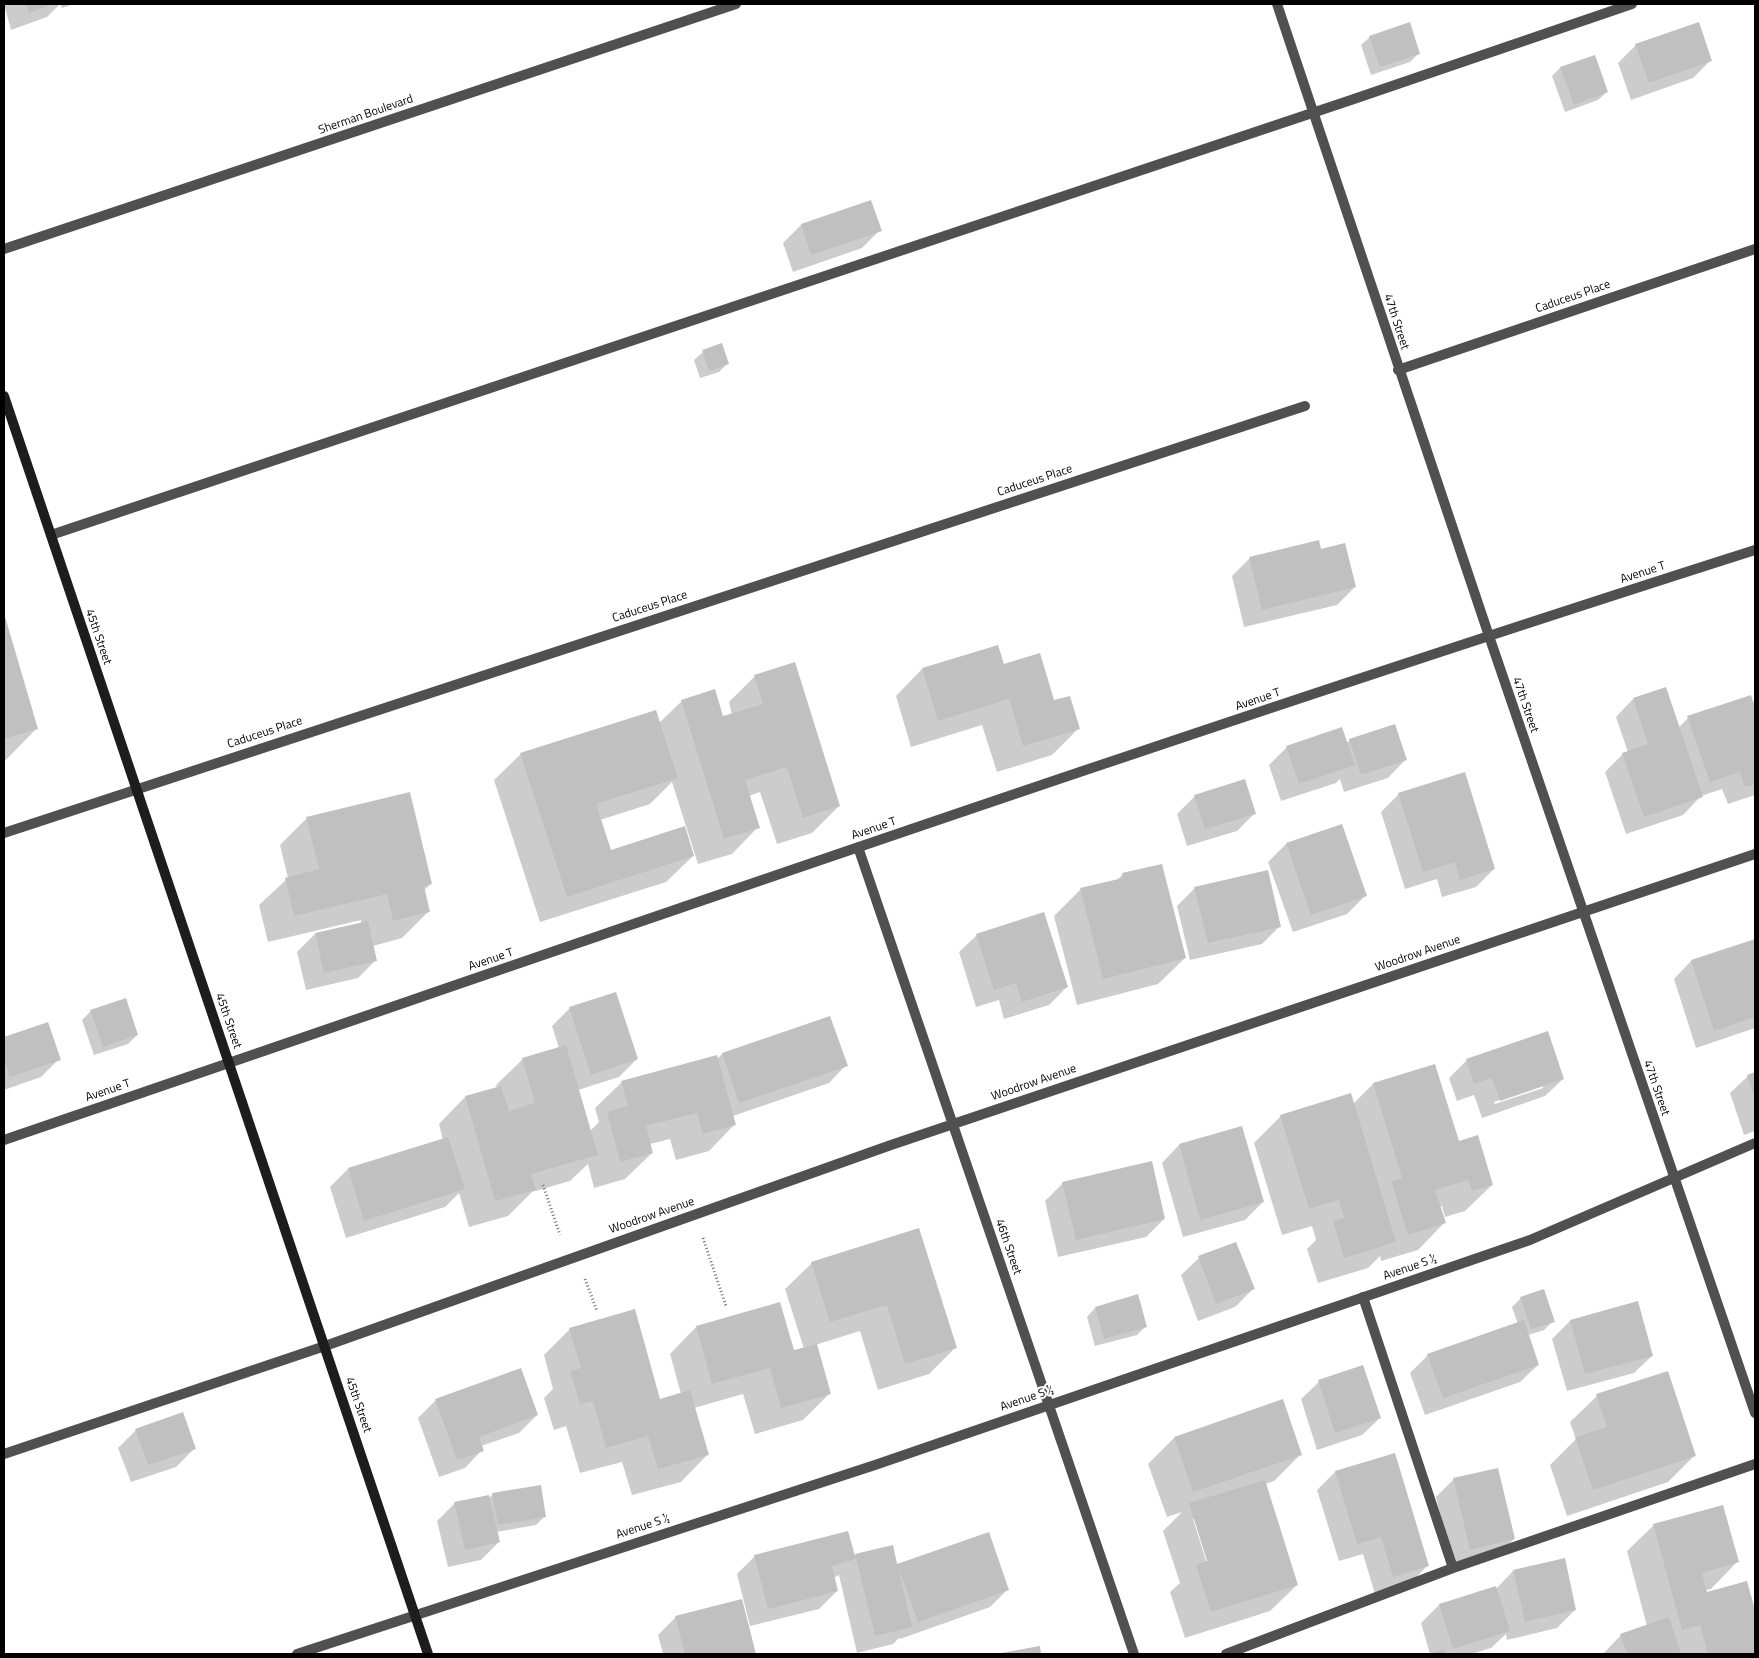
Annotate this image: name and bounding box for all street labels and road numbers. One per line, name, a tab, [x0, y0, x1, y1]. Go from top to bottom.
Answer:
street label: Sherman Boulevard	[317, 92, 415, 138]
street label: Caduceus Place	[1534, 277, 1612, 317]
street label: 47th Street	[1380, 292, 1412, 352]
street label: Caduceus Place	[996, 462, 1074, 500]
street label: Avenue T	[1619, 559, 1667, 587]
street label: Caduceus Place	[611, 588, 689, 626]
street label: 45th Street	[82, 607, 114, 667]
street label: 47th Street	[1509, 675, 1541, 735]
street label: Avenue T	[1234, 686, 1282, 714]
street label: Caduceus Place	[226, 714, 304, 752]
street label: Avenue T	[850, 815, 898, 843]
street label: Woodrow Avenue	[1374, 933, 1462, 975]
street label: Avenue T	[467, 946, 515, 974]
street label: 45th Street	[212, 991, 244, 1051]
street label: 47th Street	[1640, 1058, 1672, 1118]
street label: Woodrow Avenue	[990, 1062, 1078, 1104]
street label: Avenue T	[84, 1077, 132, 1105]
street label: Woodrow Avenue	[608, 1195, 696, 1237]
street label: 46th Street	[992, 1217, 1024, 1277]
street label: Avenue S ½	[1381, 1252, 1439, 1284]
street label: 45th Street	[342, 1375, 374, 1435]
street label: Avenue S ½	[998, 1383, 1056, 1415]
street label: Avenue S ½	[614, 1512, 672, 1542]

